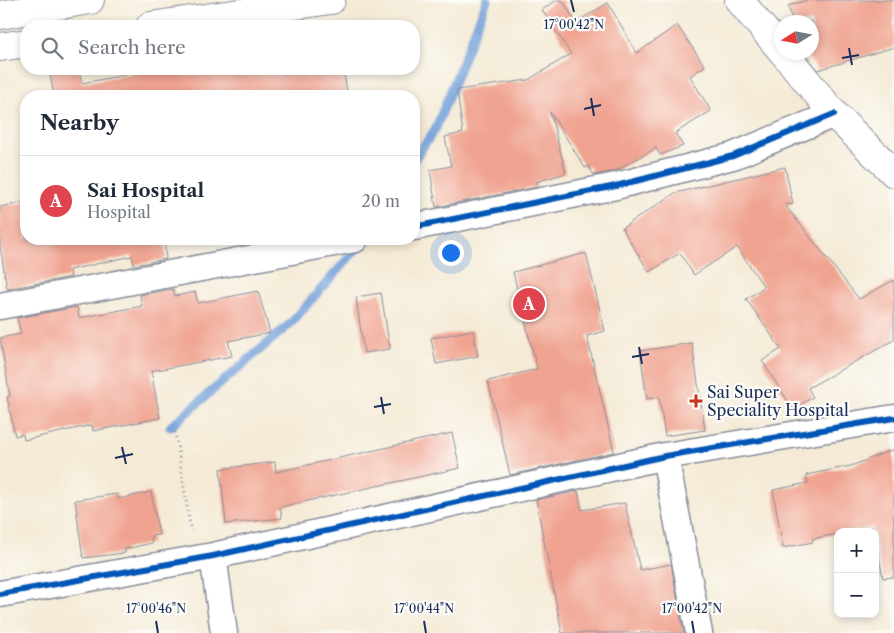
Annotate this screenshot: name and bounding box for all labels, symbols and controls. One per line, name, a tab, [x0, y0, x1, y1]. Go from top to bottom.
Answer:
north arrow	[774, 15, 819, 60]
text: 17°00'42"N	[544, 17, 604, 32]
search box	[20, 20, 420, 75]
icon: search	[38, 34, 66, 62]
text: Search here	[78, 36, 186, 59]
text: Nearby	[40, 110, 119, 135]
text: Sai Hospital	[87, 179, 204, 202]
text: A	[50, 191, 62, 211]
text: 20 m	[361, 191, 400, 211]
text: Hospital	[87, 202, 151, 222]
your location	[438, 240, 464, 266]
pin: A	[513, 285, 545, 323]
place label: Sai Super Speciality Hospital	[707, 382, 849, 420]
marker: Sai Super Speciality Hospital	[689, 394, 703, 408]
map controls	[834, 528, 879, 618]
button: +	[834, 528, 879, 573]
button: −	[834, 573, 879, 618]
text: 17°00'46"N	[126, 601, 186, 616]
text: 17°00'44"N	[394, 601, 454, 616]
text: 17°00'42"N	[662, 601, 722, 616]

